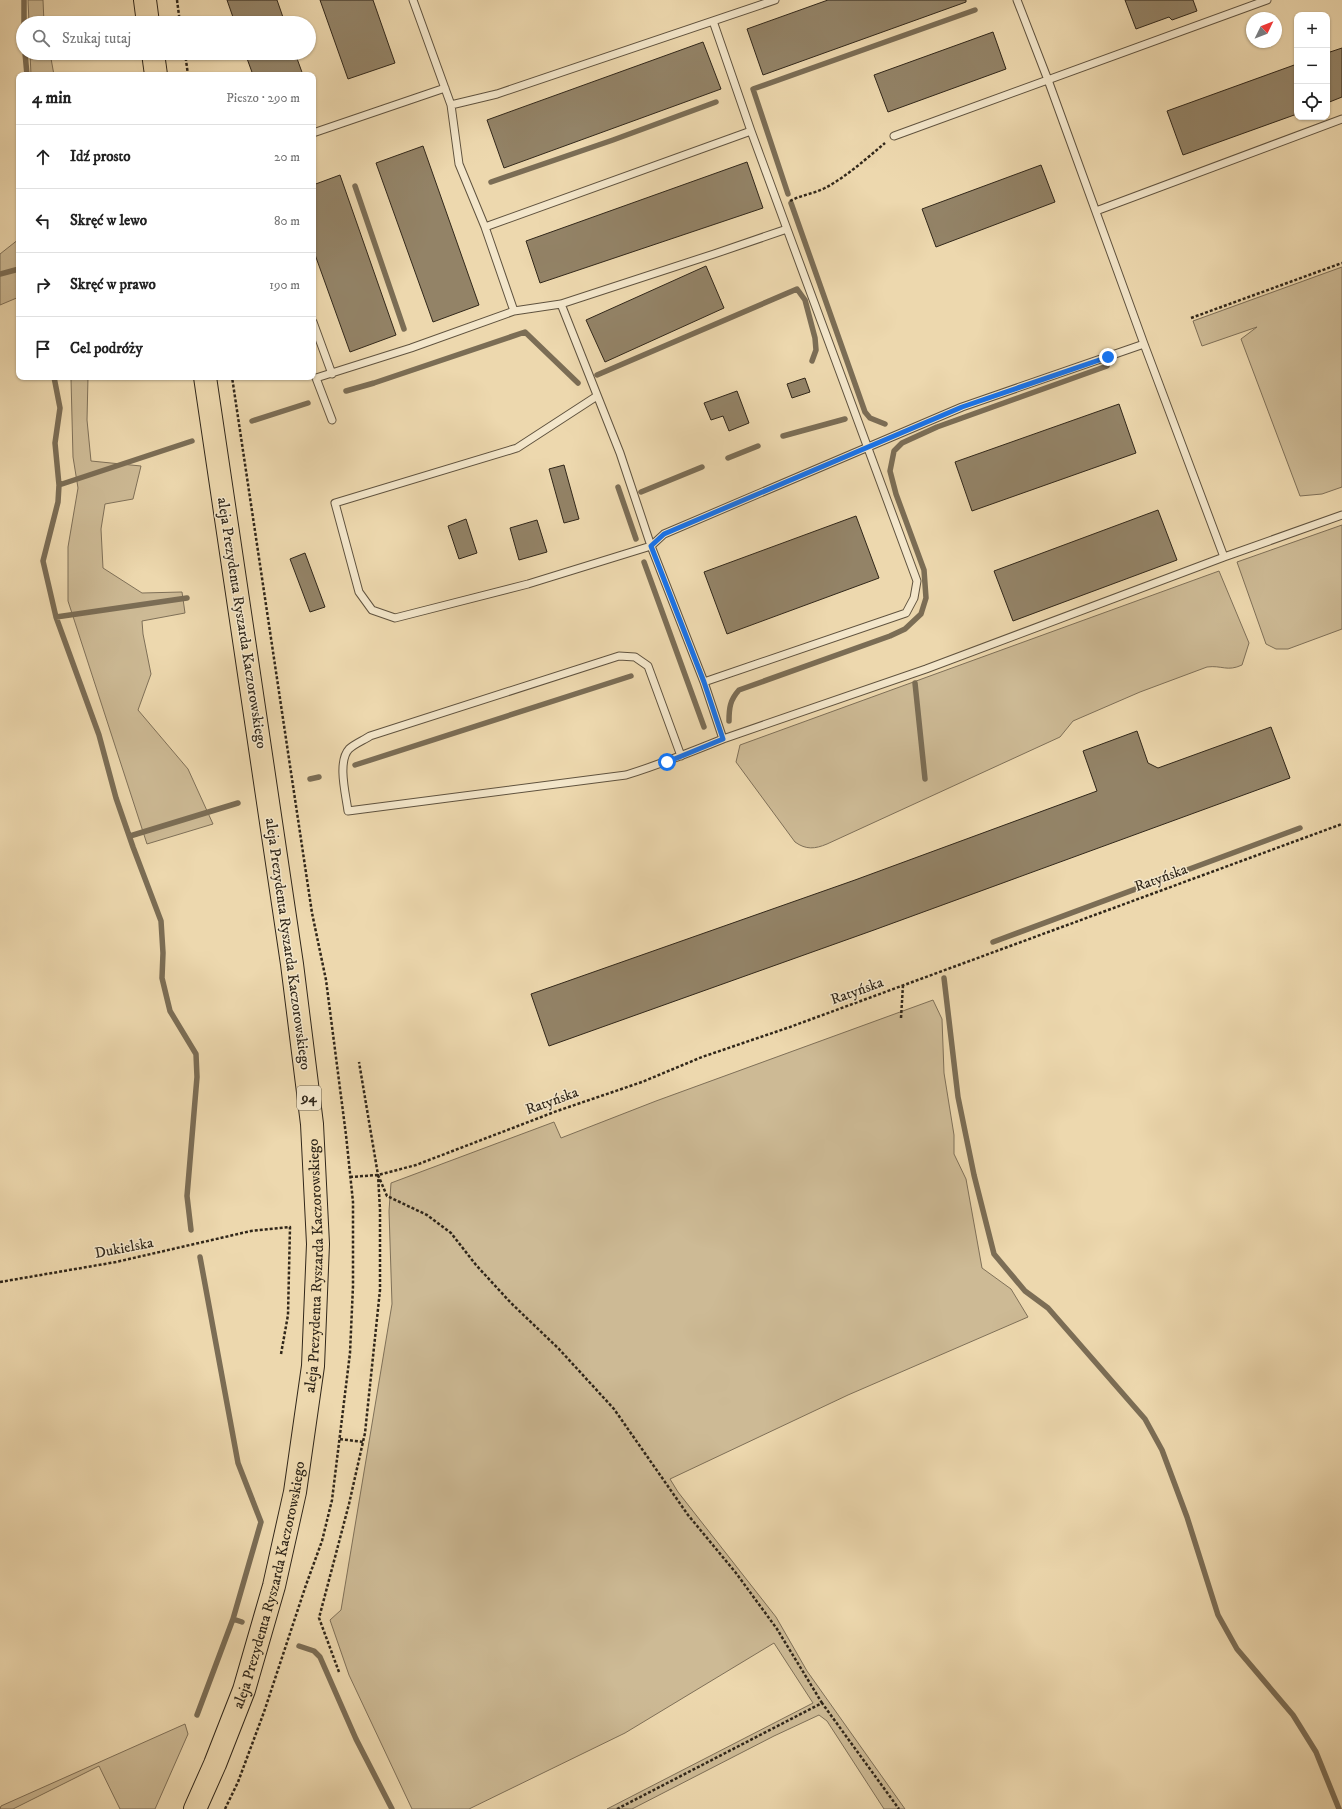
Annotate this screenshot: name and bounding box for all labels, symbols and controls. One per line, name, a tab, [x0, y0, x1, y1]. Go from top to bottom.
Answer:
north arrow	[1246, 12, 1282, 48]
map controls	[1294, 12, 1330, 120]
button: +	[1294, 12, 1330, 48]
search box	[16, 16, 316, 60]
icon: search	[30, 27, 52, 49]
text: Szukaj tutaj	[62, 29, 131, 48]
button: −	[1294, 48, 1330, 84]
button: locate	[1294, 84, 1330, 120]
text: 4 min	[32, 87, 71, 109]
text: Pieszo · 290 m	[226, 90, 300, 106]
icon: ahead	[32, 146, 54, 168]
text: Idź prosto	[70, 147, 131, 166]
text: 20 m	[274, 149, 300, 165]
icon: left	[32, 210, 54, 232]
text: Skręć w lewo	[70, 211, 147, 230]
text: 80 m	[274, 213, 300, 229]
icon: right	[32, 274, 54, 296]
text: Skręć w prawo	[70, 275, 156, 294]
text: 190 m	[269, 277, 300, 293]
icon: arrive	[32, 338, 54, 360]
text: Cel podróży	[70, 339, 143, 358]
route end	[1099, 348, 1117, 366]
street label: aleja Prezydenta Ryszarda Kaczorowskiego	[213, 496, 271, 750]
route start	[658, 753, 676, 771]
street label: aleja Prezydenta Ryszarda Kaczorowskiego	[261, 817, 315, 1071]
street label: Ratyńska	[1132, 859, 1191, 896]
street label: Ratyńska	[828, 972, 887, 1009]
street label: Ratyńska	[523, 1082, 582, 1119]
road number: 94	[297, 1086, 321, 1110]
street label: aleja Prezydenta Ryszarda Kaczorowskiego	[300, 1138, 328, 1394]
street label: Dukielska	[93, 1233, 156, 1263]
street label: aleja Prezydenta Ryszarda Kaczorowskiego	[228, 1460, 309, 1711]

